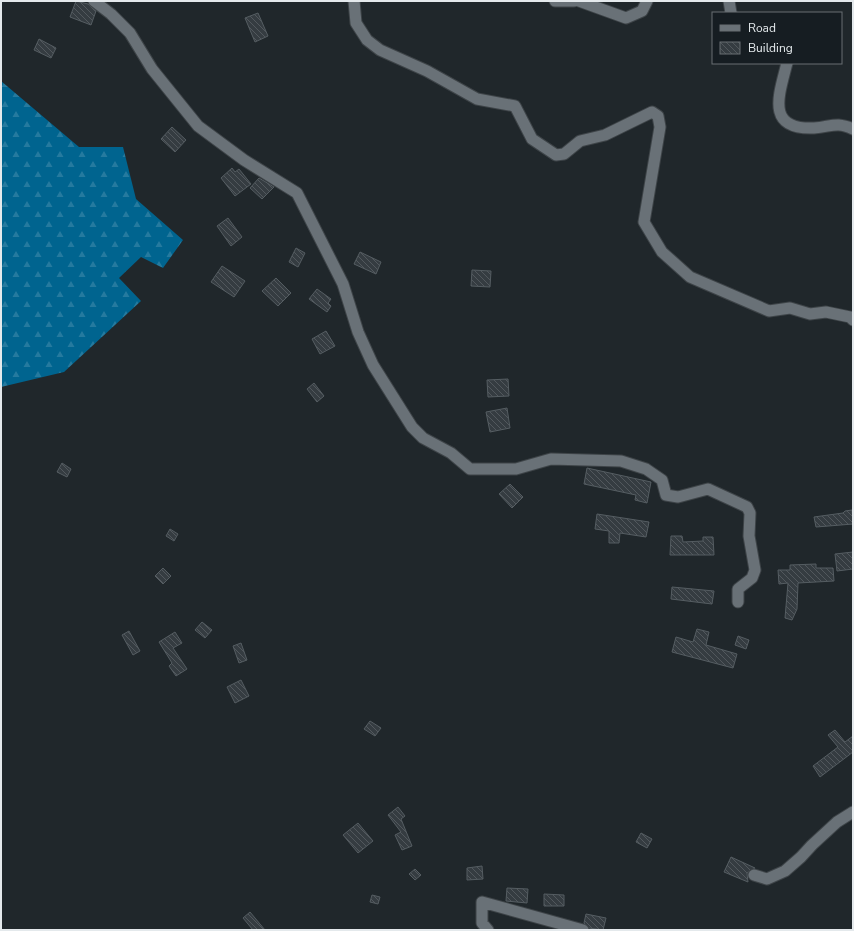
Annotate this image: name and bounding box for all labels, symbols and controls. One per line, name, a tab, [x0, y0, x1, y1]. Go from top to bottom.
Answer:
legend	[712, 12, 842, 64]
text: Road	[748, 20, 776, 36]
text: Building	[748, 40, 793, 56]

